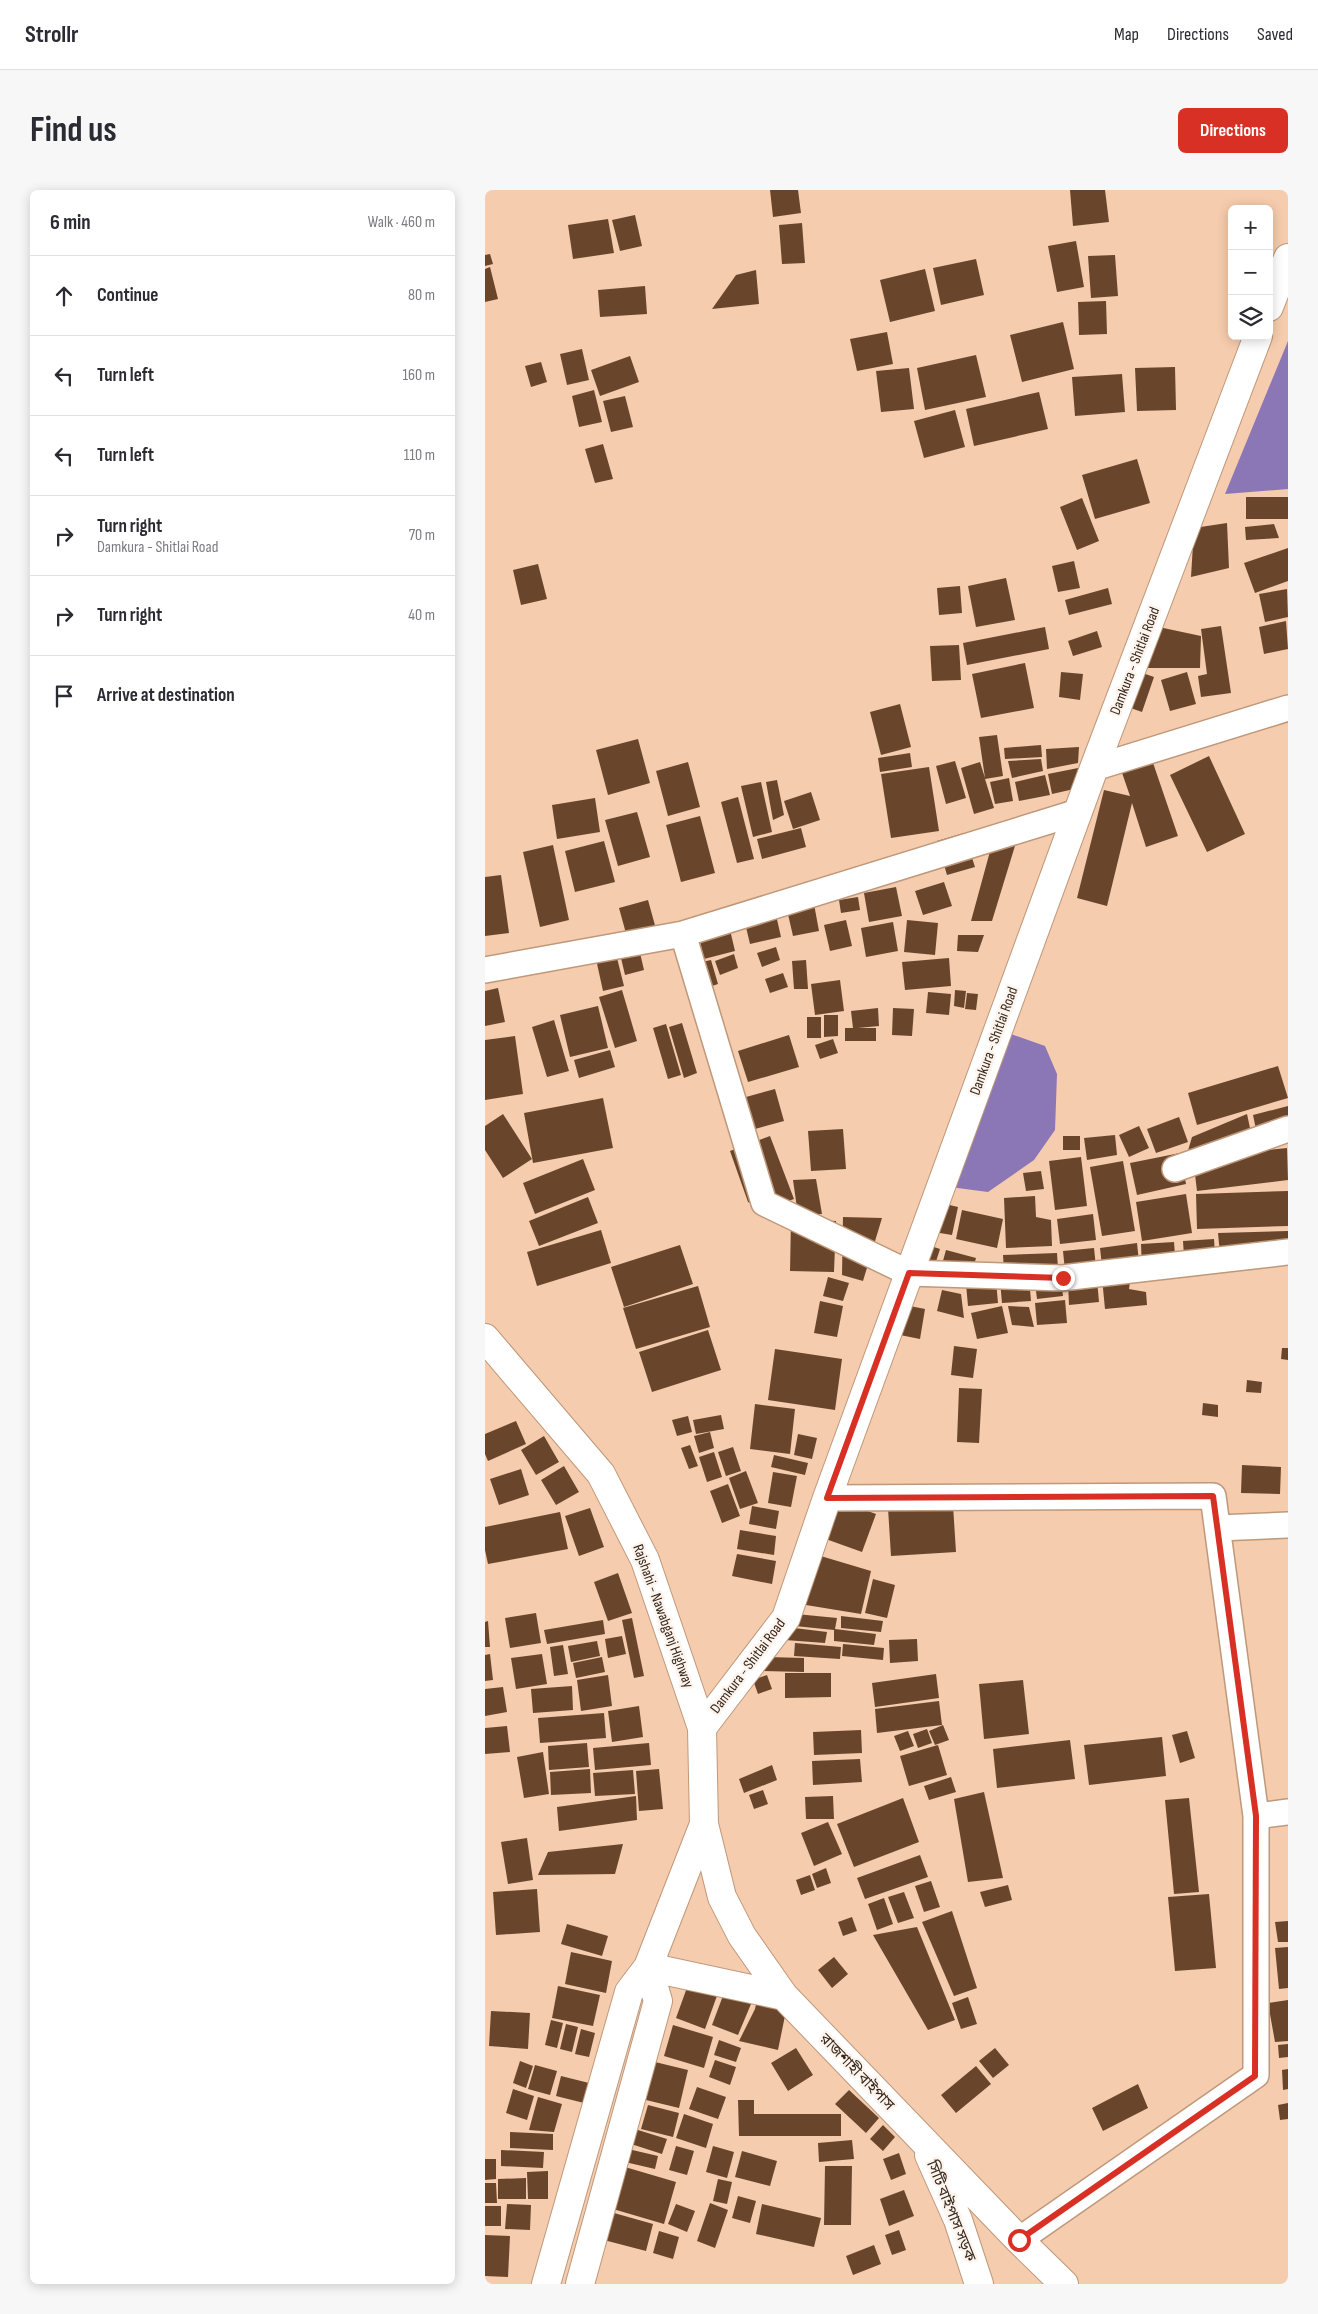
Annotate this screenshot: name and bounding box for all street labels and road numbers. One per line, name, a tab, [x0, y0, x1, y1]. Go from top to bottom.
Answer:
street label: Damkura - Shitlai Road	[1106, 604, 1164, 718]
street label: Damkura - Shitlai Road	[966, 984, 1022, 1098]
street label: Rajshahi - Nawabganj Highway	[628, 1542, 698, 1691]
street label: Damkura - Shitlai Road	[706, 1615, 790, 1717]
street label: রাজশাহী বাইপাস	[815, 2029, 899, 2115]
street label: সিটি বাইপাস সড়ক	[922, 2157, 980, 2265]

